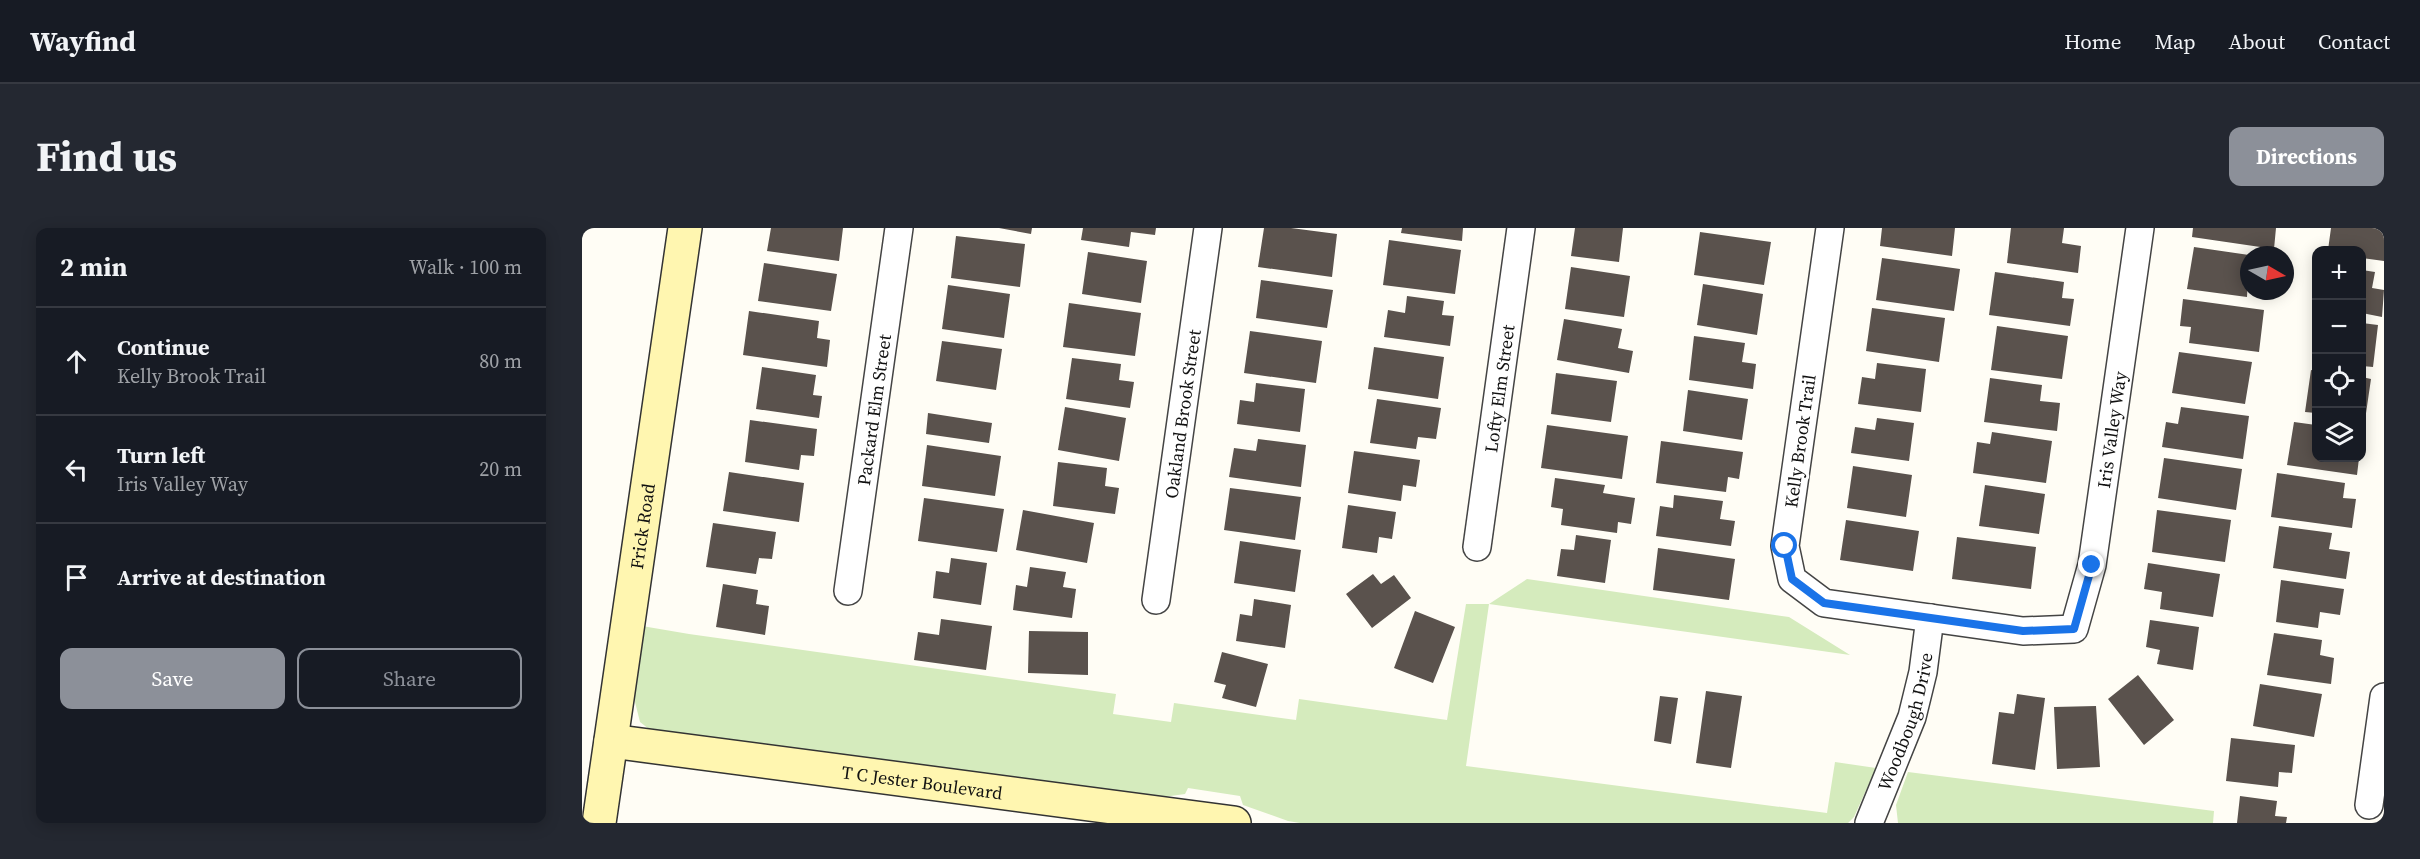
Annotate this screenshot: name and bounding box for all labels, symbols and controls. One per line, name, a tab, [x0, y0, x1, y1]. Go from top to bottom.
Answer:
text: Wayfind	[30, 22, 136, 60]
text: Home	[2064, 27, 2122, 56]
text: Map	[2155, 27, 2196, 56]
text: About	[2229, 27, 2285, 56]
text: Contact	[2318, 27, 2390, 56]
text: Find us	[36, 127, 177, 185]
button: Directions	[2229, 127, 2384, 186]
north arrow	[2240, 246, 2294, 300]
map controls	[2312, 246, 2366, 462]
button: +	[2312, 246, 2366, 300]
text: 2 min	[60, 249, 127, 285]
text: Walk · 100 m	[409, 253, 522, 281]
button: −	[2312, 300, 2366, 354]
street label: Lofty Elm Street	[1478, 323, 1520, 454]
street label: Oakland Brook Street	[1158, 328, 1206, 500]
text: Continue	[117, 332, 210, 362]
street label: Packard Elm Street	[850, 332, 896, 487]
icon: ahead	[60, 345, 93, 378]
text: 80 m	[479, 347, 522, 375]
button: locate	[2312, 354, 2366, 408]
text: Kelly Brook Trail	[117, 362, 266, 390]
street label: Iris Valley Way	[2091, 369, 2132, 490]
street label: Kelly Brook Trail	[1778, 373, 1822, 509]
button: layers	[2312, 408, 2366, 462]
text: Turn left	[117, 440, 205, 470]
icon: left	[60, 453, 93, 486]
text: 20 m	[479, 455, 522, 483]
text: Iris Valley Way	[117, 470, 248, 498]
street label: Frick Road	[623, 481, 660, 571]
route start	[1771, 532, 1797, 558]
route end	[2078, 551, 2104, 577]
icon: arrive	[60, 561, 93, 594]
text: Arrive at destination	[117, 562, 326, 592]
button: Save	[60, 648, 285, 709]
button: Share	[297, 648, 522, 709]
street label: Woodbough Drive	[1871, 651, 1938, 794]
street label: T C Jester Boulevard	[840, 759, 1004, 805]

